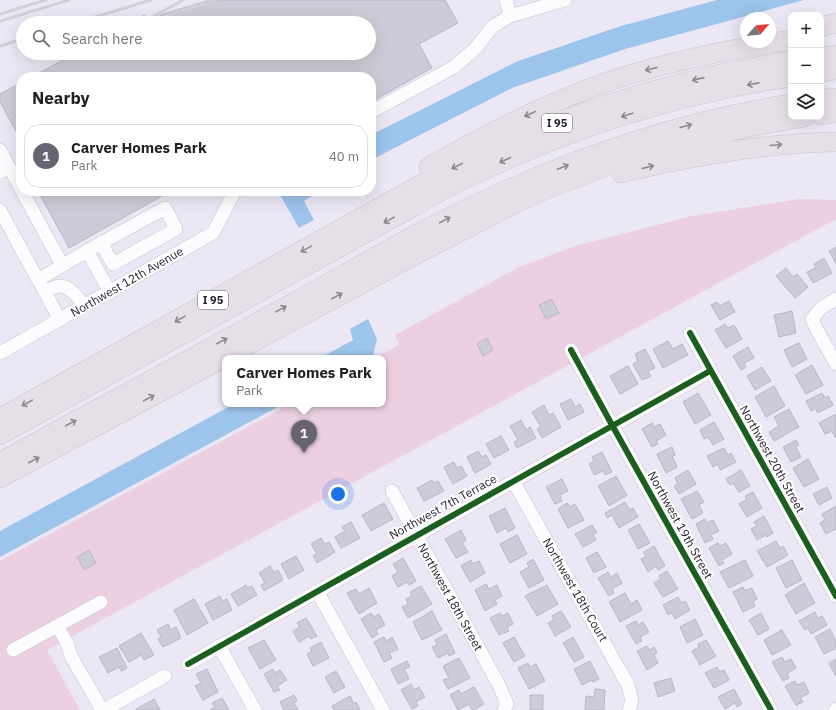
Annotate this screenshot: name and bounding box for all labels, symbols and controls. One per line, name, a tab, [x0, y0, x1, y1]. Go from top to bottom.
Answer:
north arrow	[740, 12, 776, 48]
map controls	[788, 12, 824, 120]
button: +	[788, 12, 824, 48]
search box	[16, 16, 376, 60]
icon: search	[30, 27, 52, 49]
text: Search here	[62, 29, 142, 48]
button: −	[788, 48, 824, 84]
one-way arrow	[645, 66, 658, 73]
one-way arrow	[692, 76, 705, 84]
one-way arrow	[747, 80, 760, 88]
button: layers	[788, 84, 824, 120]
text: Nearby	[32, 87, 90, 109]
one-way arrow	[524, 111, 536, 118]
one-way arrow	[620, 112, 633, 119]
road number: I 95	[542, 114, 572, 132]
one-way arrow	[680, 122, 693, 129]
text: Carver Homes Park	[71, 138, 207, 157]
one-way arrow	[769, 142, 782, 149]
text: 1	[42, 148, 50, 165]
text: 40 m	[329, 148, 359, 165]
text: Park	[71, 157, 97, 174]
one-way arrow	[499, 157, 511, 165]
one-way arrow	[556, 162, 568, 170]
one-way arrow	[641, 162, 654, 170]
one-way arrow	[452, 163, 464, 170]
one-way arrow	[383, 216, 395, 224]
one-way arrow	[438, 216, 450, 224]
street label: Northwest 12th Avenue	[68, 243, 186, 320]
one-way arrow	[300, 245, 312, 253]
road number: I 95	[198, 291, 228, 309]
one-way arrow	[331, 292, 343, 300]
one-way arrow	[275, 305, 287, 312]
one-way arrow	[174, 316, 186, 323]
one-way arrow	[216, 337, 228, 344]
popup	[222, 355, 386, 407]
text: Carver Homes Park	[236, 363, 372, 382]
text: Park	[236, 382, 263, 399]
one-way arrow	[142, 393, 154, 401]
one-way arrow	[21, 400, 33, 407]
street label: Northwest 20th Street	[737, 402, 808, 515]
one-way arrow	[65, 419, 77, 426]
pin: 1	[291, 420, 317, 453]
one-way arrow	[28, 455, 40, 463]
street label: Northwest 19th Street	[645, 468, 716, 581]
street label: Northwest 7th Terrace	[386, 471, 500, 542]
your location	[328, 484, 348, 504]
street label: Northwest 18th Court	[540, 535, 611, 644]
street label: Northwest 18th Street	[415, 540, 486, 653]

